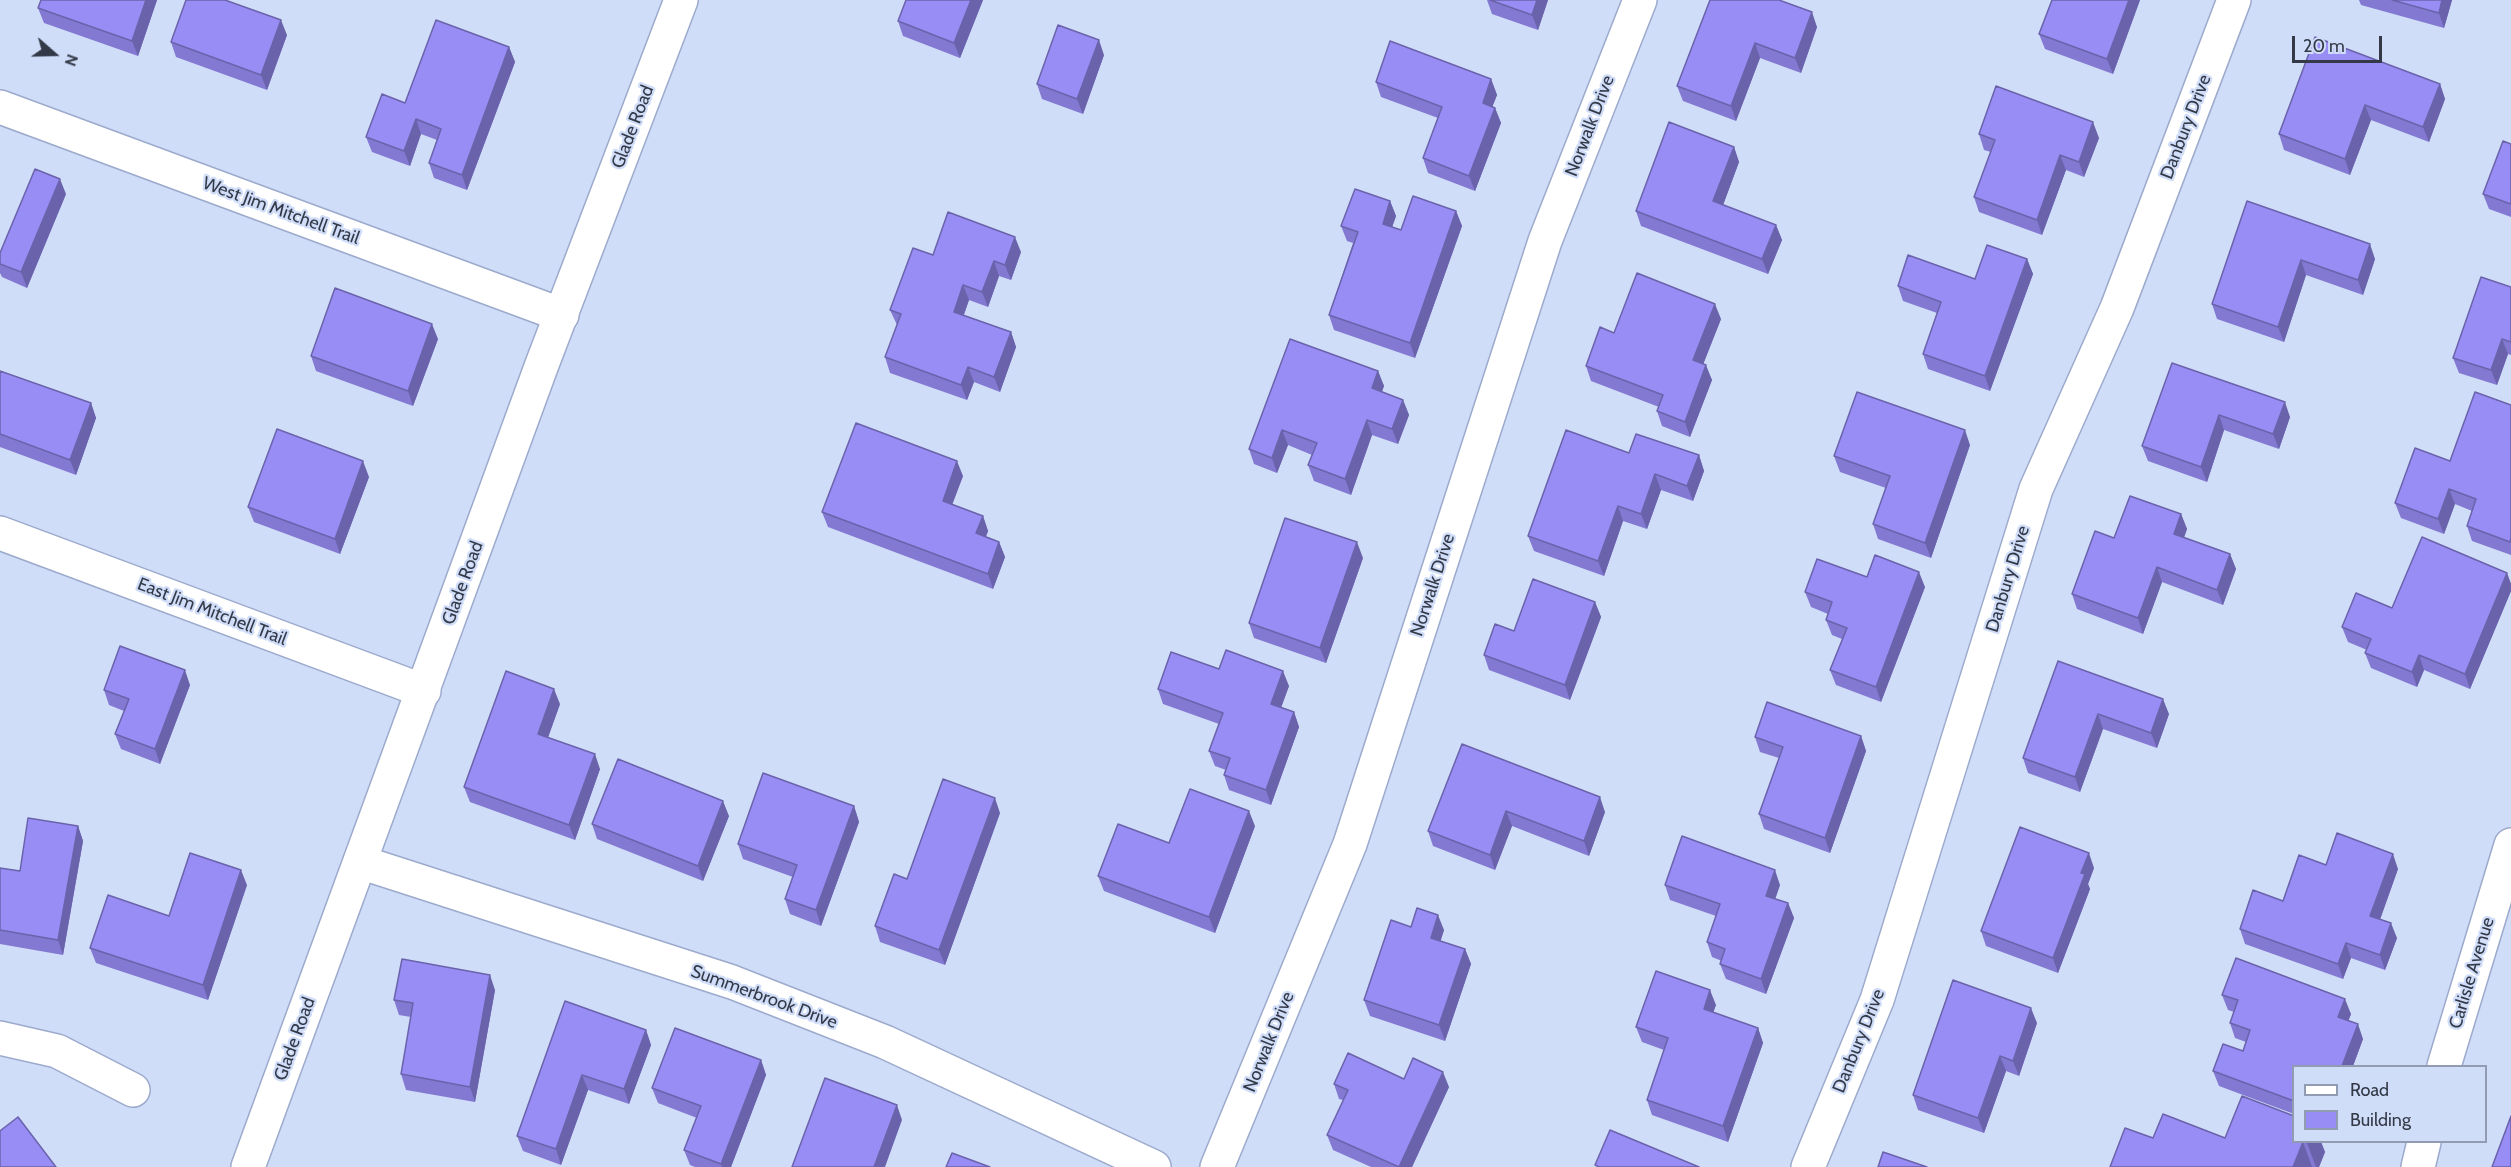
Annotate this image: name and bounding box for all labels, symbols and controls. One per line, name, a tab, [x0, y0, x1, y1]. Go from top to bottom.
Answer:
north arrow	[24, 24, 84, 84]
scale bar	[2295, 24, 2385, 62]
text: 20 m	[2303, 35, 2345, 57]
text: N	[61, 52, 82, 69]
street label: Norwalk Drive	[1561, 72, 1619, 180]
street label: Danbury Drive	[2156, 72, 2216, 182]
street label: Glade Road	[607, 82, 659, 172]
street label: West Jim Mitchell Trail	[200, 173, 362, 249]
street label: Danbury Drive	[1982, 523, 2034, 635]
street label: Norwalk Drive	[1406, 531, 1460, 639]
street label: Glade Road	[438, 538, 488, 628]
street label: East Jim Mitchell Trail	[134, 574, 290, 650]
street label: Carlisle Avenue	[2445, 915, 2499, 1031]
street label: Summerbrook Drive	[688, 961, 840, 1033]
street label: Danbury Drive	[1828, 986, 1890, 1096]
street label: Norwalk Drive	[1239, 989, 1299, 1095]
street label: Glade Road	[270, 994, 320, 1084]
legend	[2292, 1065, 2487, 1143]
text: Road	[2350, 1079, 2389, 1101]
text: Building	[2350, 1109, 2411, 1131]

